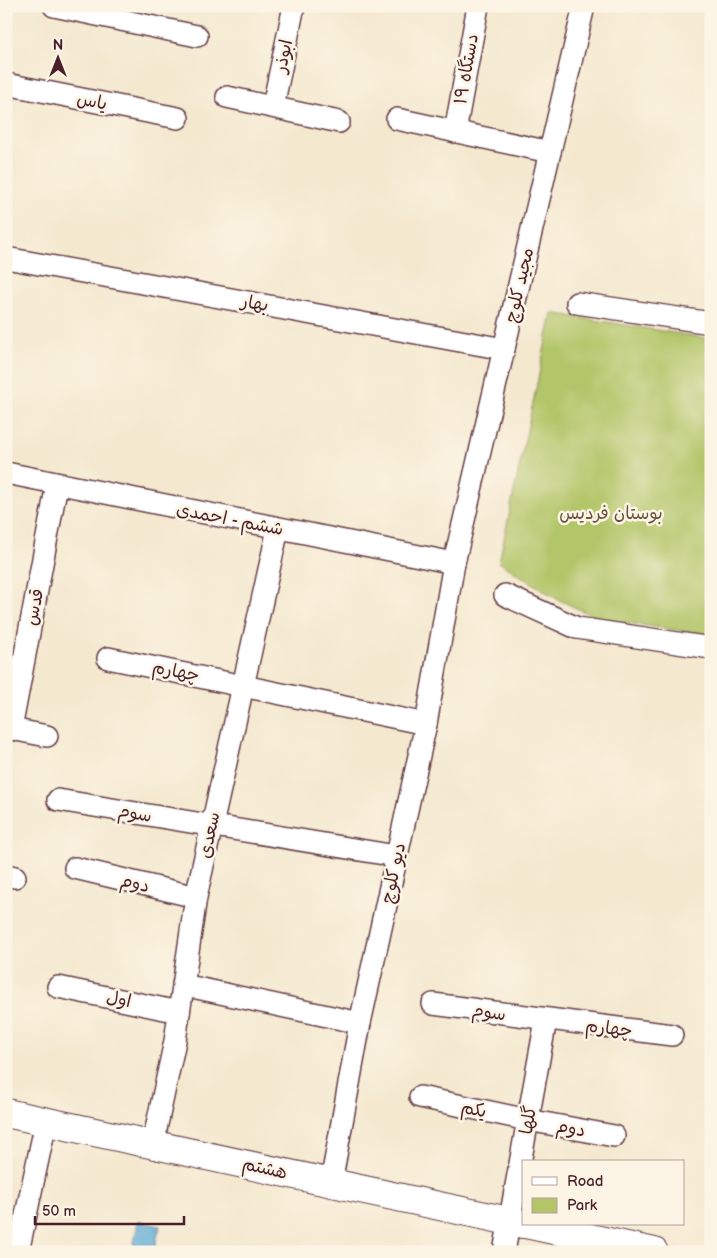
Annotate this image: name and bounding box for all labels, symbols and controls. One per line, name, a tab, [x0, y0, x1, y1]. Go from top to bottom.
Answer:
north arrow	[32, 32, 82, 82]
street label: ۱۹ دستگاه	[450, 32, 483, 106]
text: N	[53, 37, 63, 54]
street label: ابوذر	[269, 38, 297, 77]
street label: یاس	[75, 88, 109, 115]
street label: مجید کلوچ	[501, 246, 539, 325]
street label: بهار	[238, 290, 270, 316]
street label: ششم - احمدی	[174, 499, 285, 543]
park label: بوستان فردیس	[559, 503, 663, 524]
street label: قدس	[21, 587, 48, 627]
street label: چهارم	[150, 657, 201, 689]
street label: سوم	[116, 800, 154, 830]
street label: سعدی	[194, 810, 225, 860]
street label: دیو کلوچ	[377, 841, 411, 906]
street label: دوم	[118, 870, 151, 900]
street label: اول	[105, 987, 133, 1012]
street label: سوم	[470, 1000, 507, 1028]
street label: چهارم	[584, 1015, 634, 1045]
street label: یکم	[459, 1097, 489, 1125]
street label: گلها	[516, 1104, 541, 1136]
street label: دوم	[554, 1116, 587, 1144]
street label: هشتم	[240, 1153, 289, 1187]
legend	[522, 1160, 684, 1226]
text: Road	[567, 1172, 603, 1191]
scale bar	[35, 1193, 184, 1225]
text: Park	[567, 1196, 598, 1215]
text: 50 m	[42, 1202, 76, 1221]

